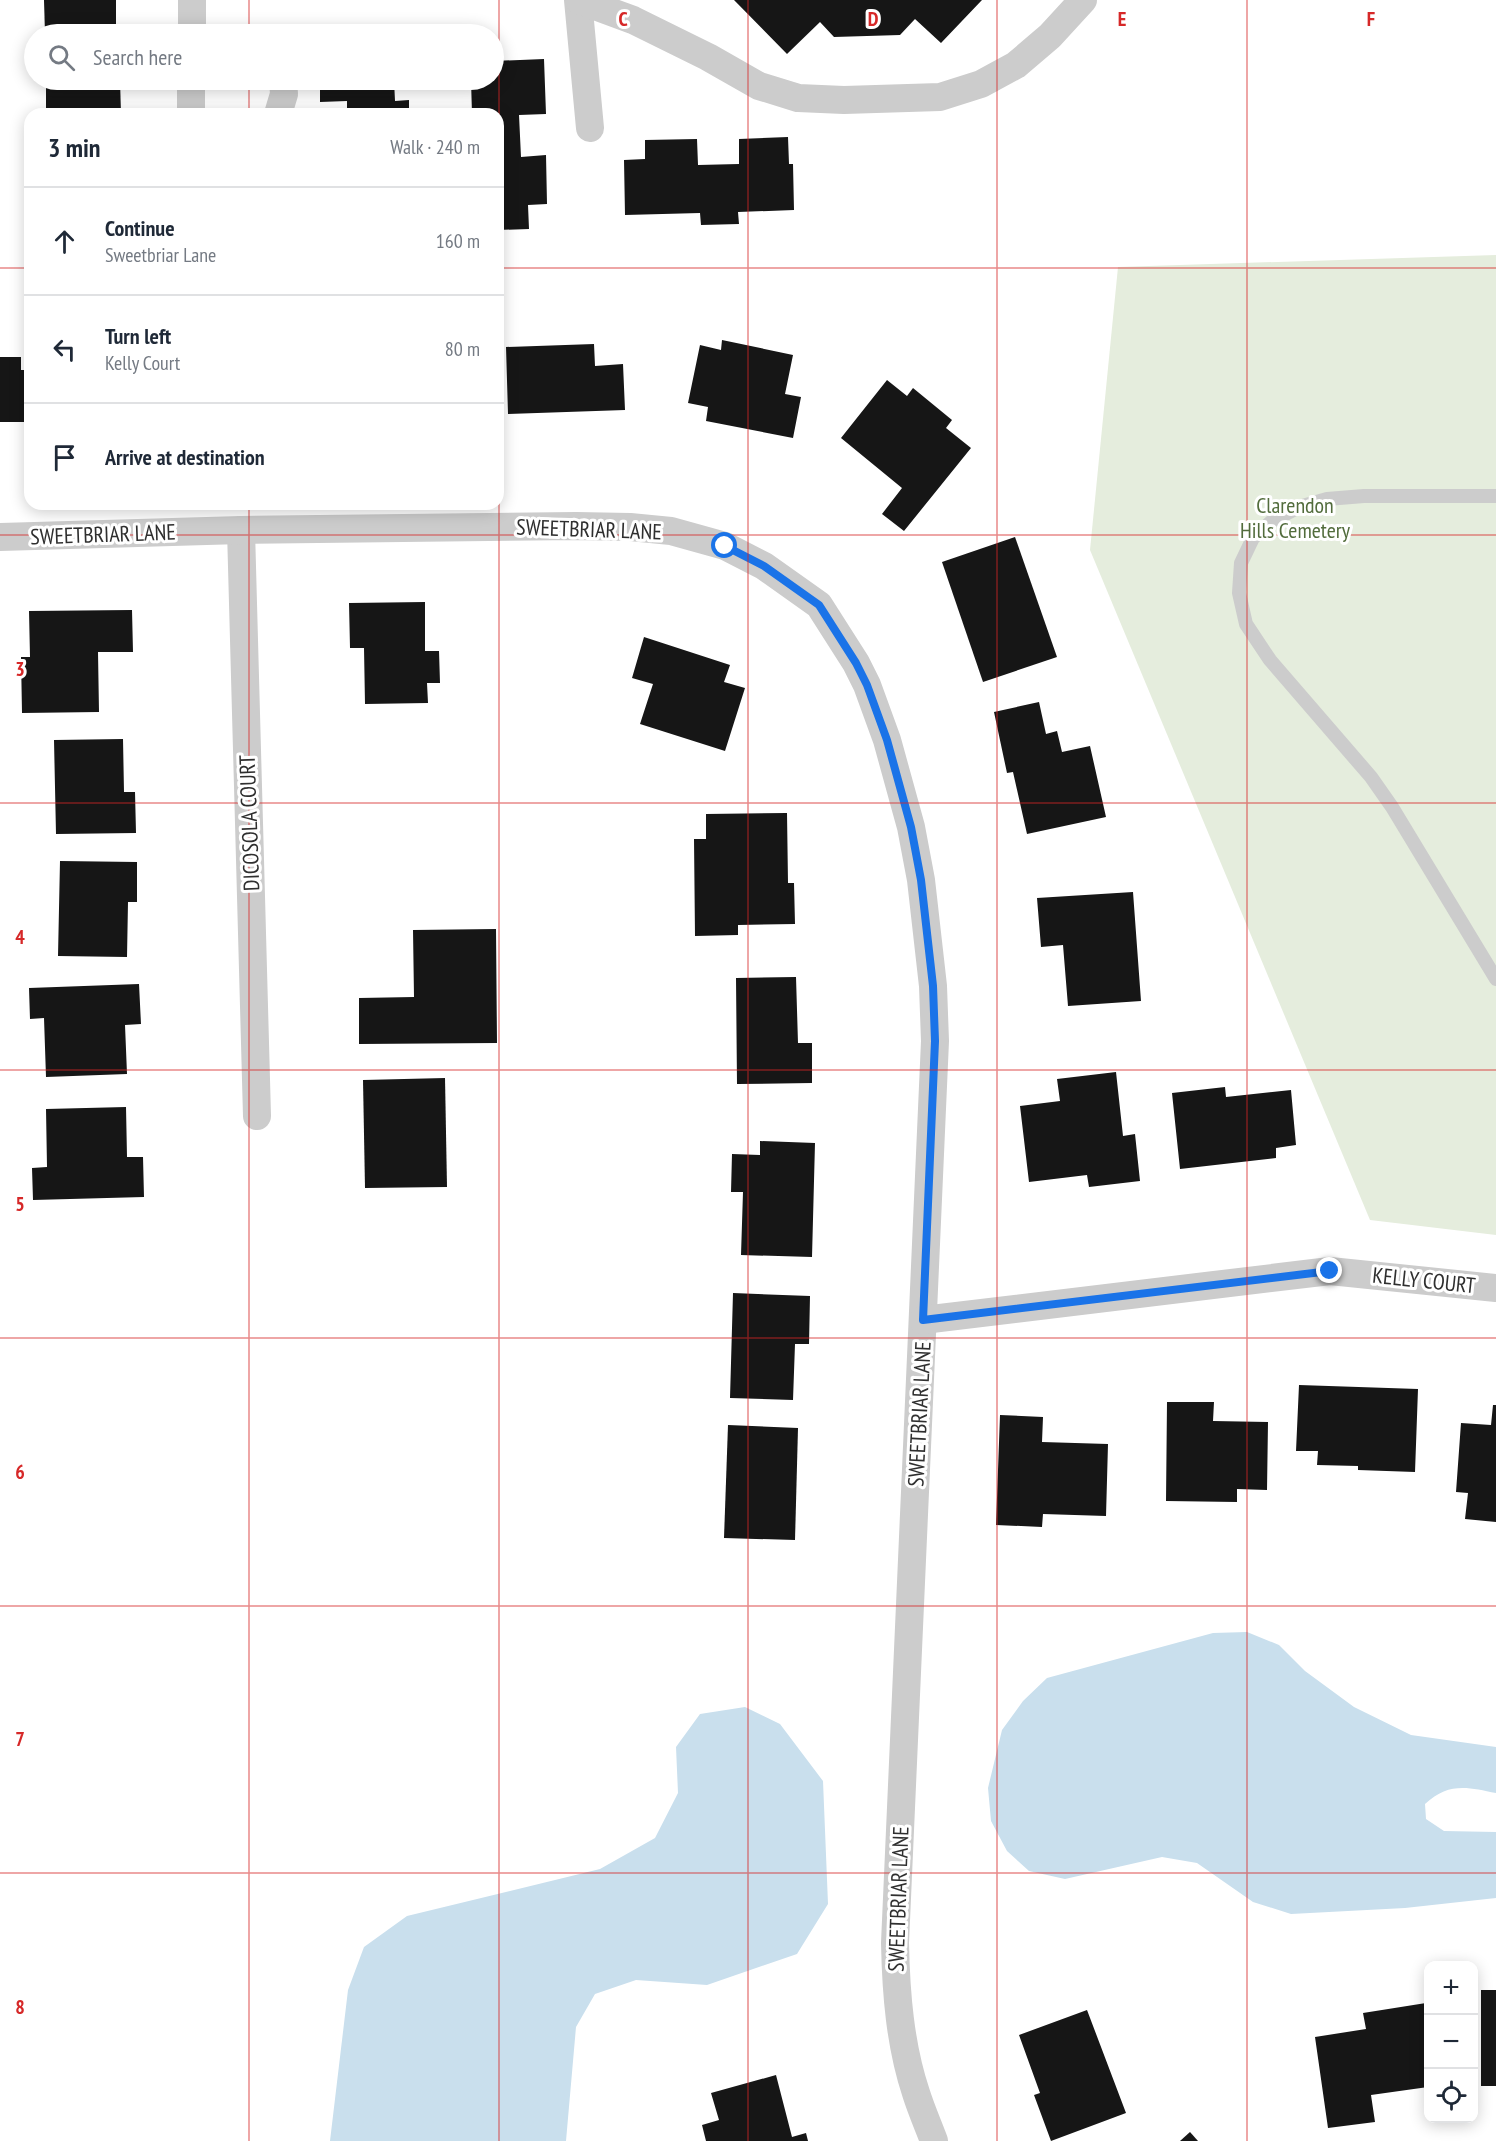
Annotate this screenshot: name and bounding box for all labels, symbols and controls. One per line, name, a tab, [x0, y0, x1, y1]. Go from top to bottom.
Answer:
text: C	[618, 6, 628, 32]
text: D	[868, 6, 879, 32]
text: E	[1118, 6, 1126, 32]
text: F	[1367, 6, 1375, 32]
search box	[24, 24, 504, 90]
icon: search	[45, 41, 78, 74]
text: Search here	[93, 43, 182, 71]
text: 3 min	[48, 131, 101, 164]
text: Walk · 240 m	[390, 134, 480, 160]
text: Continue	[105, 214, 175, 242]
icon: ahead	[48, 225, 81, 258]
text: 160 m	[436, 228, 480, 254]
text: Sweetbriar Lane	[105, 242, 216, 268]
text: Turn left	[105, 322, 171, 350]
icon: left	[48, 333, 81, 366]
text: 80 m	[445, 336, 480, 362]
text: Kelly Court	[105, 350, 180, 376]
icon: arrive	[48, 441, 81, 474]
text: Arrive at destination	[105, 443, 265, 471]
park label: Clarendon Hills Cemetery	[1240, 491, 1351, 544]
street label: SWEETBRIAR LANE	[516, 512, 662, 546]
street label: SWEETBRIAR LANE	[30, 517, 176, 551]
route start	[711, 532, 737, 558]
text: 3	[15, 656, 25, 682]
street label: DICOSOLA COURT	[233, 754, 265, 891]
text: 4	[15, 924, 25, 950]
text: 5	[15, 1191, 25, 1217]
route end	[1316, 1257, 1342, 1283]
street label: KELLY COURT	[1371, 1261, 1477, 1299]
street label: SWEETBRIAR LANE	[901, 1341, 937, 1487]
text: 6	[15, 1459, 25, 1485]
text: 7	[15, 1726, 25, 1752]
street label: SWEETBRIAR LANE	[881, 1826, 915, 1972]
map controls	[1424, 1961, 1478, 2123]
button: +	[1424, 1961, 1478, 2015]
text: 8	[15, 1994, 25, 2020]
button: −	[1424, 2015, 1478, 2069]
button: locate	[1424, 2069, 1478, 2123]

